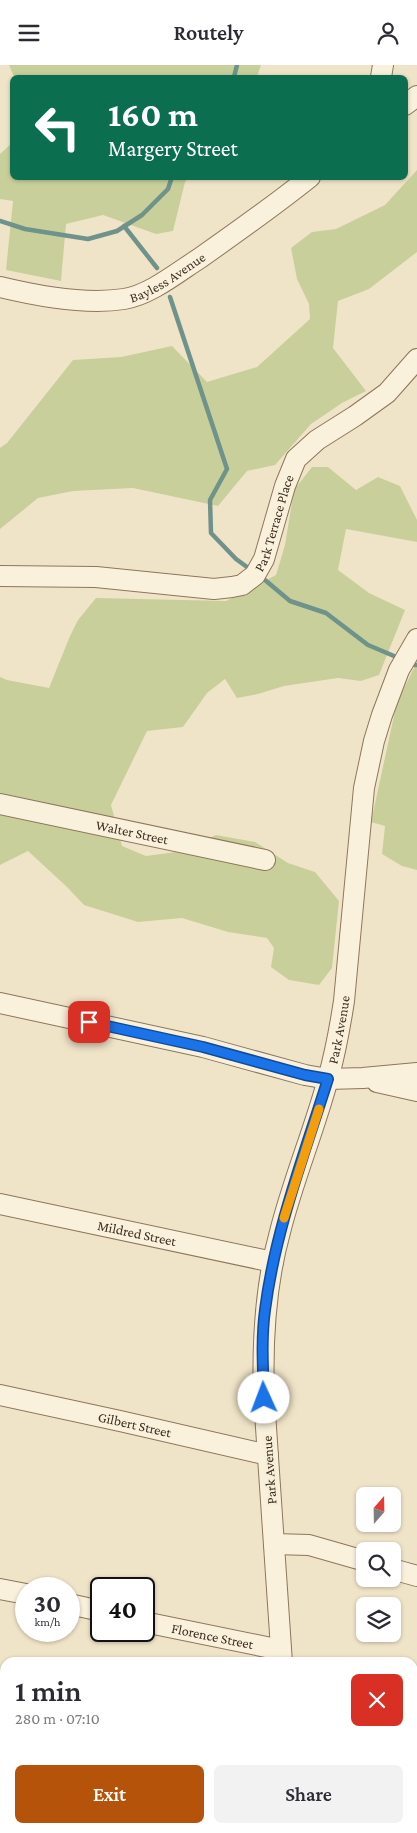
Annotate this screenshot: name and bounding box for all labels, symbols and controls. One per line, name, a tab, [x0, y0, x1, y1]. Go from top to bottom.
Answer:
icon: menu	[15, 19, 43, 47]
icon: person	[374, 19, 402, 47]
text: Routely	[173, 20, 244, 45]
icon: left	[25, 95, 90, 160]
text: 160 m	[108, 95, 198, 134]
text: Margery Street	[108, 136, 238, 161]
street label: Bayless Avenue	[128, 249, 208, 306]
street label: Park Terrace Place	[251, 472, 297, 574]
street label: Walter Street	[94, 816, 170, 847]
street label: Park Avenue	[324, 995, 352, 1065]
pin	[68, 1001, 110, 1043]
icon: arrive	[75, 1008, 103, 1036]
street label: Mildred Street	[96, 1217, 178, 1249]
position arrow	[237, 1371, 289, 1423]
street label: Gilbert Street	[97, 1408, 173, 1441]
street label: Park Avenue	[259, 1435, 279, 1505]
north arrow	[356, 1487, 401, 1533]
map controls	[356, 1487, 401, 1642]
button: search	[356, 1542, 401, 1587]
speed limit sign: 40	[90, 1577, 155, 1642]
text: 30	[34, 1590, 61, 1617]
button: layers	[356, 1597, 401, 1642]
text: km/h	[35, 1615, 60, 1629]
street label: Florence Street	[170, 1620, 255, 1652]
text: 1 min	[15, 1674, 82, 1707]
button: close	[351, 1674, 403, 1726]
text: 280 m · 07:10	[15, 1710, 100, 1727]
button: Exit	[15, 1765, 204, 1823]
button: Share	[214, 1765, 403, 1823]

